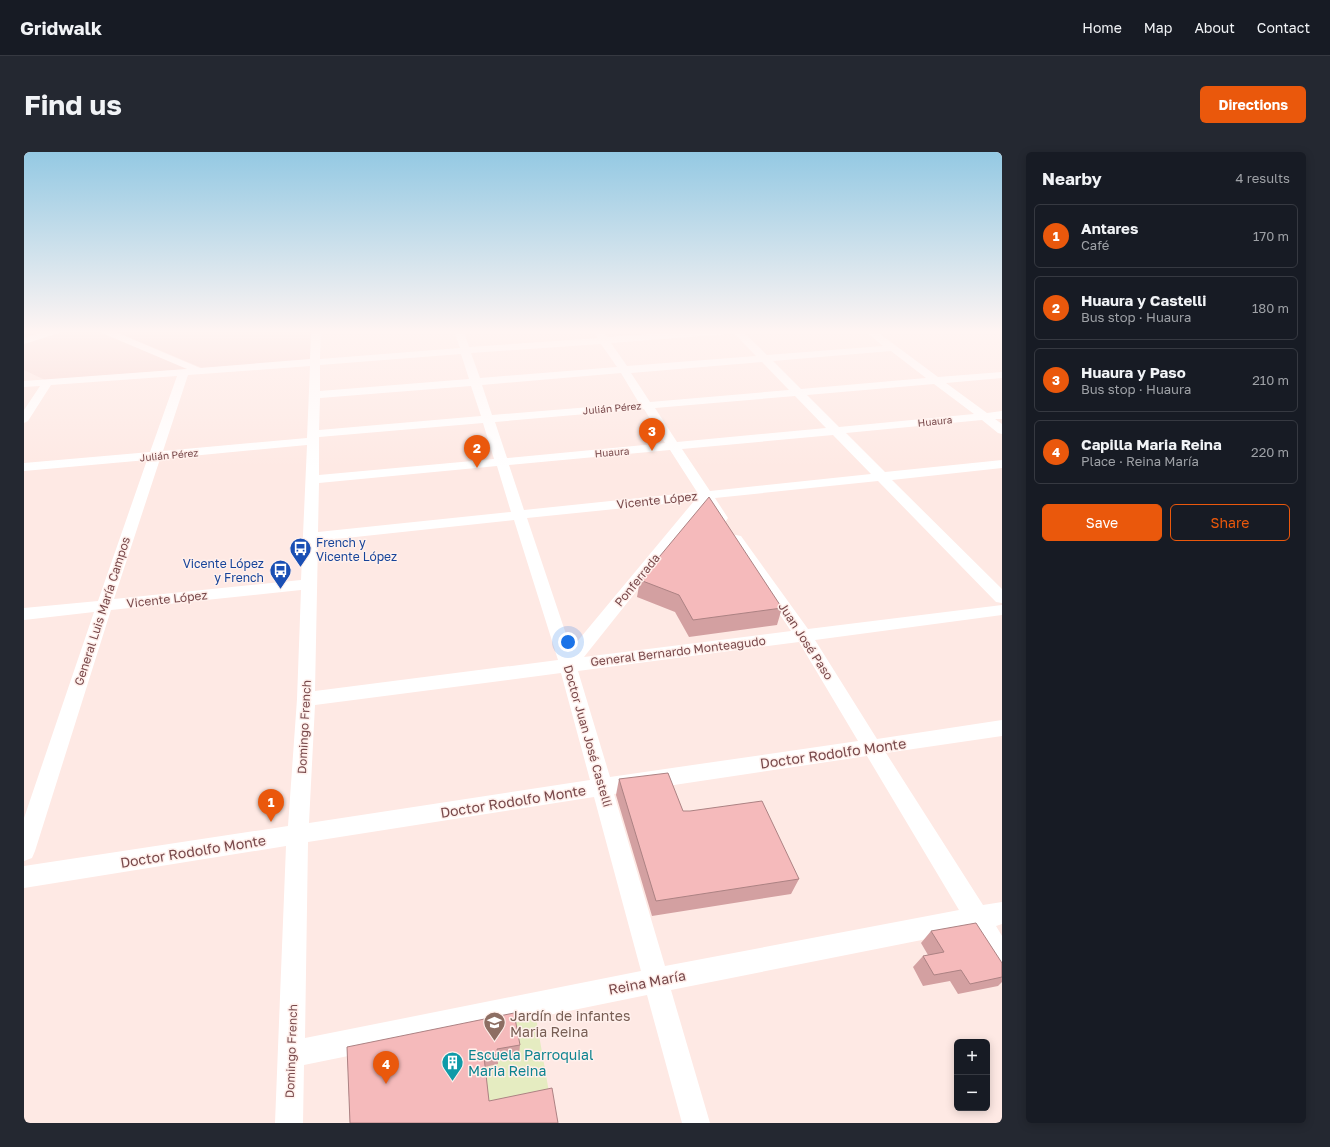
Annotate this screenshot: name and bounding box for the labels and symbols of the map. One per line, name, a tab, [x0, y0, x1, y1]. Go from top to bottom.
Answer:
street label: Julián Pérez	[582, 399, 642, 417]
street label: Huaura	[917, 413, 953, 429]
pin: 3	[639, 418, 665, 451]
pin: 2	[464, 435, 490, 468]
street label: Huaura	[594, 445, 630, 459]
street label: Julián Pérez	[139, 446, 199, 464]
street label: Vicente López	[616, 488, 698, 512]
street label: General Luis María Campos	[71, 535, 133, 687]
place label: French y Vicente López	[316, 535, 397, 564]
bus stop icon: French y Vicente López	[287, 536, 313, 569]
street label: Ponferrada	[611, 551, 663, 609]
place label: Vicente López y French	[183, 556, 264, 585]
bus stop icon: Vicente López y French	[267, 557, 293, 590]
street label: Vicente López	[126, 587, 208, 611]
street label: Juan José Paso	[775, 599, 837, 683]
your location	[558, 632, 578, 652]
street label: General Bernardo Monteagudo	[590, 633, 766, 669]
street label: Doctor Juan José Castelli	[561, 663, 615, 809]
street label: Domingo French	[294, 679, 314, 775]
street label: Doctor Rodolfo Monte	[759, 734, 907, 772]
street label: Doctor Rodolfo Monte	[439, 781, 587, 821]
pin: 1	[258, 789, 284, 822]
street label: Doctor Rodolfo Monte	[119, 831, 267, 871]
street label: Reina María	[607, 966, 687, 998]
street label: Domingo French	[282, 1004, 300, 1098]
place label: Jardín de infantes Maria Reina	[510, 1007, 630, 1040]
school or university icon: Jardín de infantes Maria Reina	[481, 1010, 507, 1043]
place label: Escuela Parroquial Maria Reina	[468, 1046, 593, 1079]
building icon: Escuela Parroquial Maria Reina	[440, 1049, 466, 1082]
pin: 4	[373, 1051, 399, 1084]

